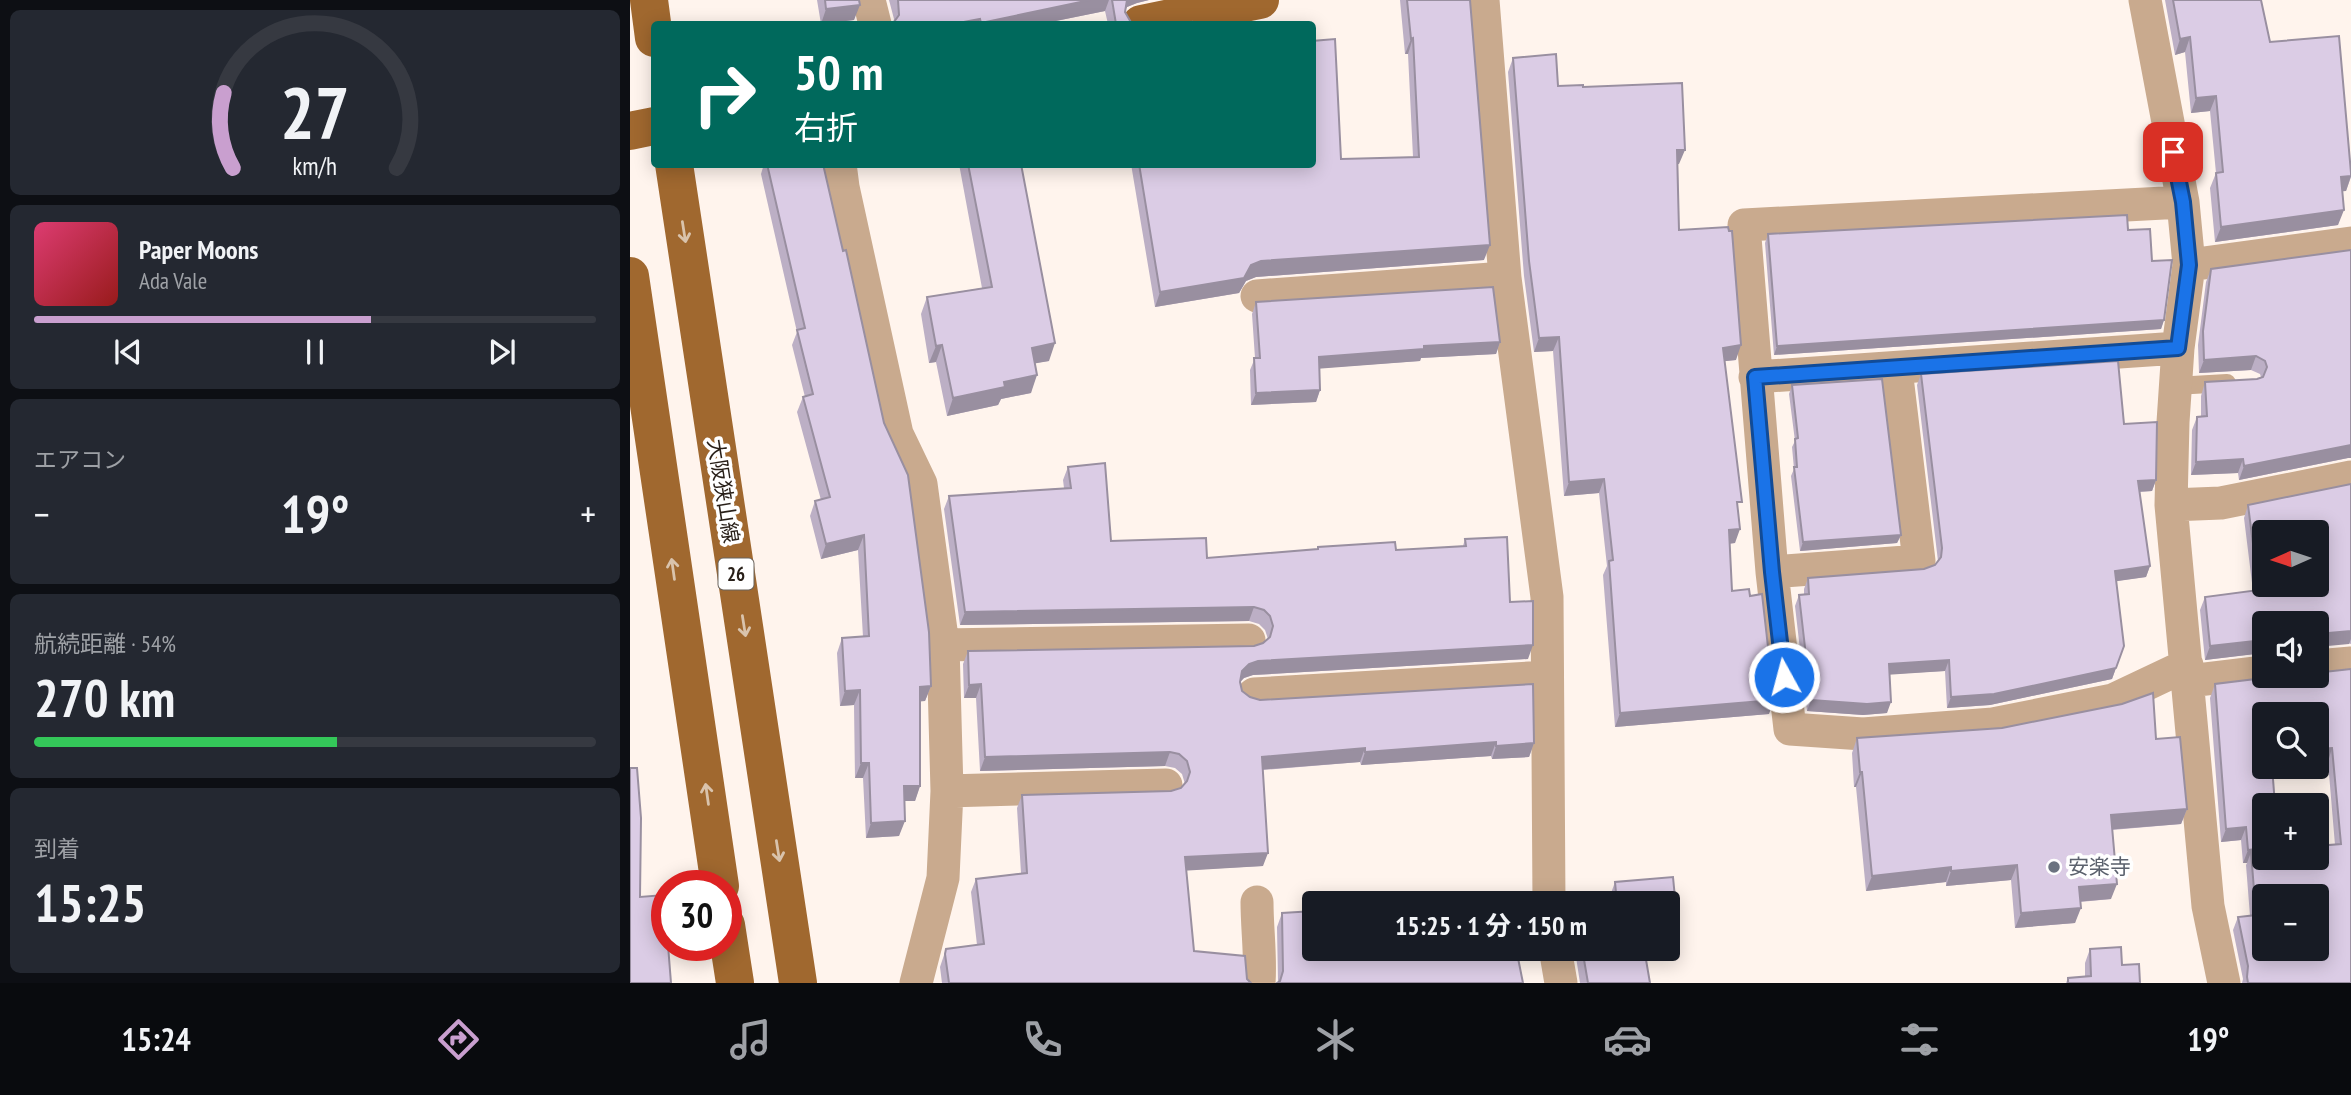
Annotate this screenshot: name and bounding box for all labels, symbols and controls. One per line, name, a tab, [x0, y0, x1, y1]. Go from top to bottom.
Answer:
text: 50 m	[794, 40, 883, 104]
icon: right	[679, 49, 770, 140]
text: 27	[280, 65, 350, 159]
text: 右折	[794, 106, 858, 148]
pin	[2143, 122, 2203, 182]
icon: arrive	[2154, 133, 2192, 171]
text: km/h	[293, 150, 337, 182]
one-way arrow	[678, 220, 691, 243]
text: Paper Moons	[139, 233, 258, 266]
text: Ada Vale	[139, 266, 207, 295]
icon: previous	[109, 333, 147, 371]
icon: pause	[296, 333, 334, 371]
icon: next	[483, 333, 521, 371]
street label: 大阪狭山線	[702, 437, 745, 545]
text: エアコン	[34, 445, 126, 474]
text: 19°	[281, 480, 349, 547]
text: −	[34, 489, 50, 538]
text: +	[580, 489, 596, 538]
north arrow	[2252, 520, 2329, 597]
map controls	[2252, 520, 2329, 961]
one-way arrow	[667, 558, 680, 581]
road number: 26	[718, 558, 754, 590]
button: sound	[2252, 611, 2329, 688]
one-way arrow	[737, 615, 750, 637]
text: 航続距離 · 54%	[34, 629, 176, 658]
position arrow	[1747, 640, 1821, 714]
text: 270 km	[34, 664, 175, 731]
button: search	[2252, 702, 2329, 779]
one-way arrow	[700, 783, 713, 806]
button: +	[2252, 793, 2329, 870]
text: 到着	[34, 834, 80, 863]
one-way arrow	[772, 840, 785, 862]
place label: 安楽寺	[2068, 853, 2131, 880]
marker: 安楽寺	[2046, 859, 2062, 875]
text: 15:25	[34, 869, 146, 936]
speed limit sign: 30	[651, 870, 742, 961]
button: −	[2252, 884, 2329, 961]
text: 15:25 · 1 分 · 150 m	[1395, 909, 1587, 942]
icon: directions	[434, 1015, 483, 1064]
icon: music	[726, 1015, 775, 1064]
icon: phone	[1018, 1015, 1067, 1064]
icon: climate	[1311, 1015, 1360, 1064]
icon: car	[1603, 1015, 1652, 1064]
icon: filters	[1895, 1015, 1944, 1064]
text: 15:24	[122, 1018, 191, 1060]
text: 19°	[2187, 1018, 2229, 1060]

